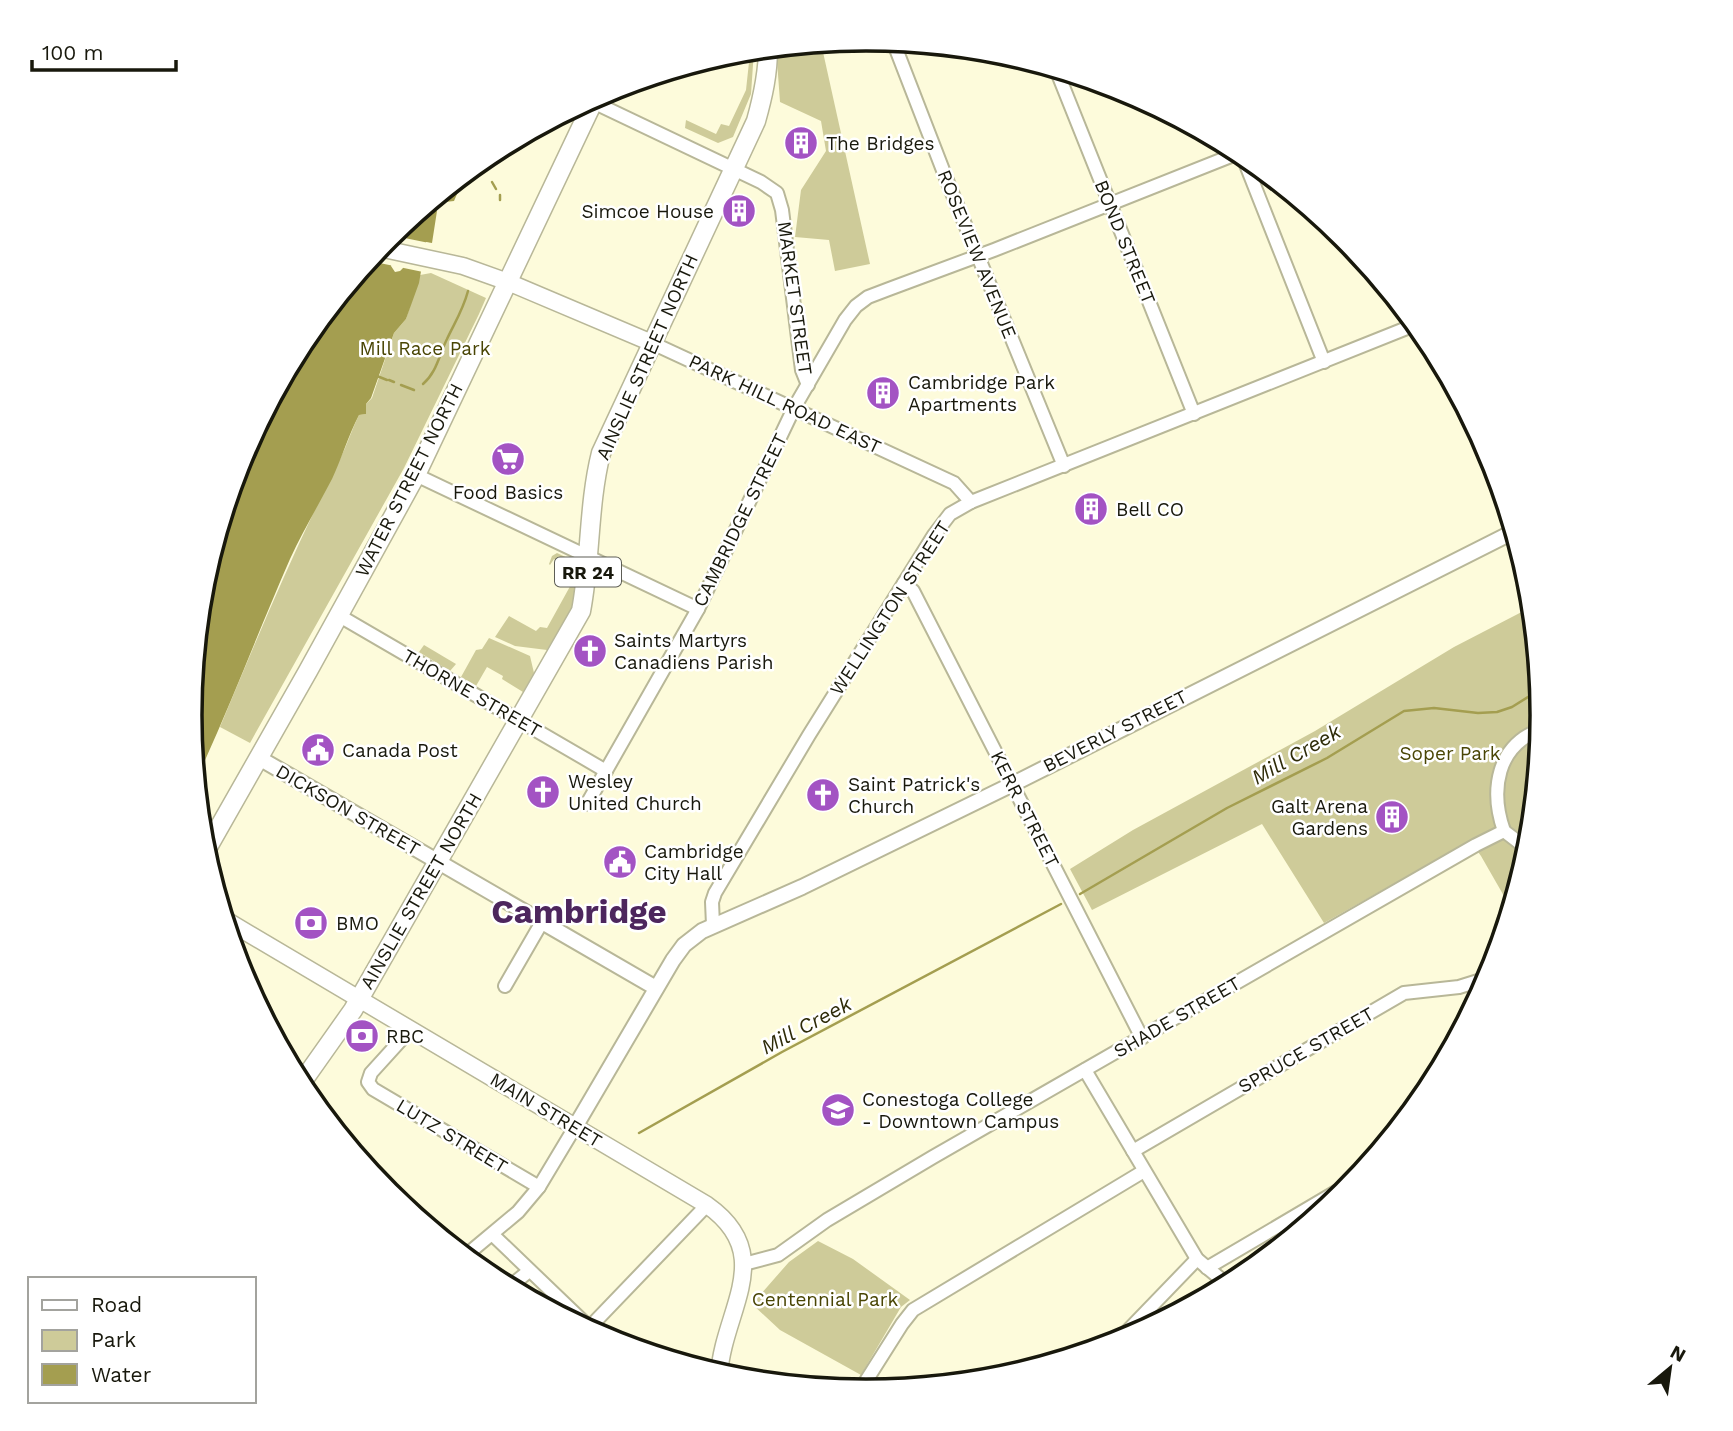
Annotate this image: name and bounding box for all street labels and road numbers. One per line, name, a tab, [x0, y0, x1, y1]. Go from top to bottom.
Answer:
street label: ROSEVIEW AVENUE	[933, 166, 1021, 342]
street label: BOND STREET	[1090, 176, 1160, 308]
street label: MARKET STREET	[773, 220, 817, 376]
street label: AINSLIE STREET NORTH	[591, 250, 703, 464]
street label: PARK HILL ROAD EAST	[685, 349, 885, 459]
street label: WATER STREET NORTH	[350, 379, 468, 581]
street label: CAMBRIDGE STREET	[688, 430, 792, 610]
street label: WELLINGTON STREET	[825, 516, 955, 700]
road number: RR 24	[555, 558, 621, 586]
street label: THORNE STREET	[399, 644, 545, 742]
street label: BEVERLY STREET	[1039, 685, 1191, 777]
street label: KERR STREET	[986, 747, 1064, 871]
street label: DICKSON STREET	[272, 759, 424, 861]
street label: AINSLIE STREET NORTH	[355, 789, 487, 993]
street label: SHADE STREET	[1110, 971, 1244, 1063]
street label: SPRUCE STREET	[1234, 1002, 1378, 1098]
street label: MAIN STREET	[486, 1068, 606, 1152]
street label: LUTZ STREET	[392, 1094, 512, 1178]

